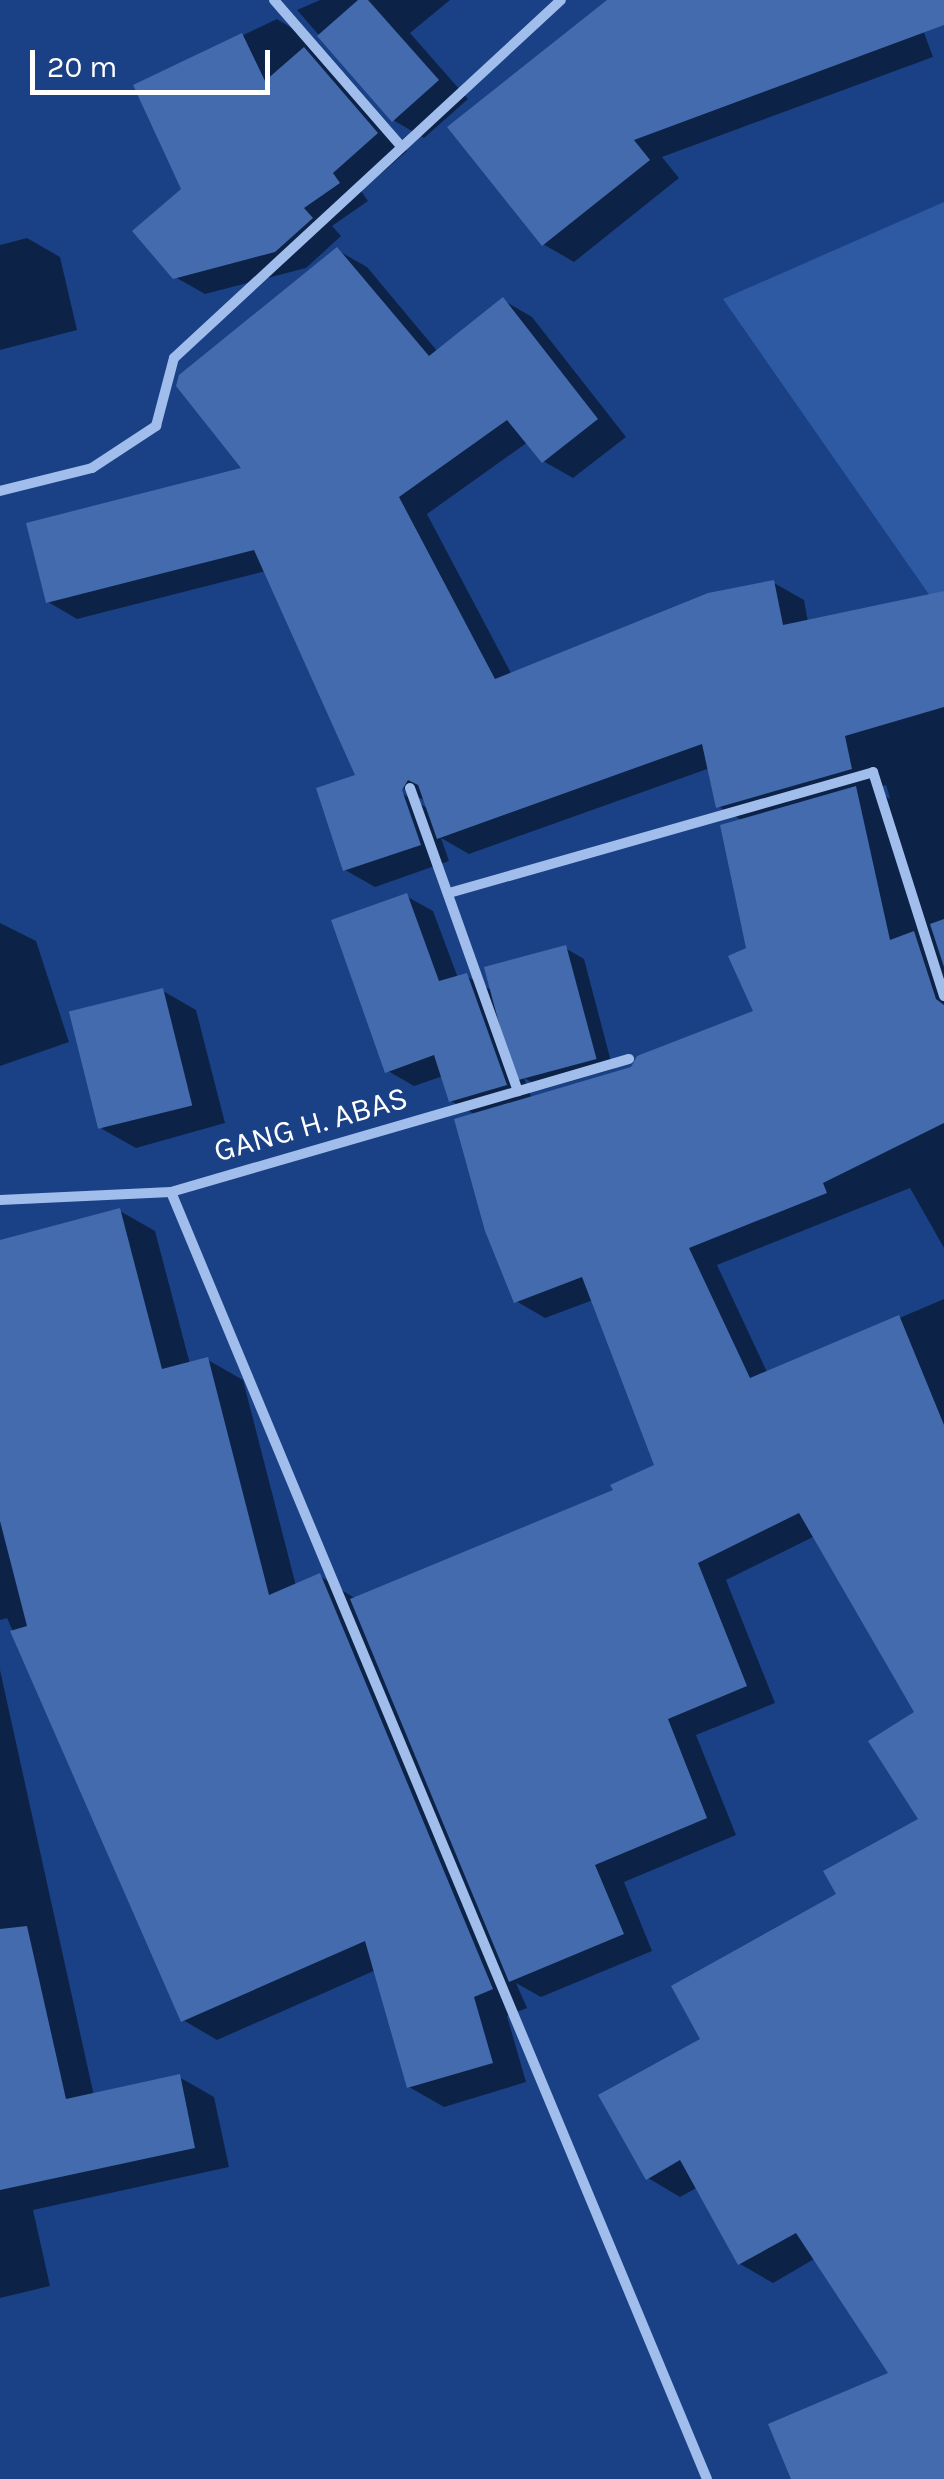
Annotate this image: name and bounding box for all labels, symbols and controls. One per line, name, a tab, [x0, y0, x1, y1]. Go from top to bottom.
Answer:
scale bar	[35, 30, 275, 92]
text: 20 m	[47, 49, 117, 85]
street label: GANG H. ABAS	[210, 1079, 412, 1171]

